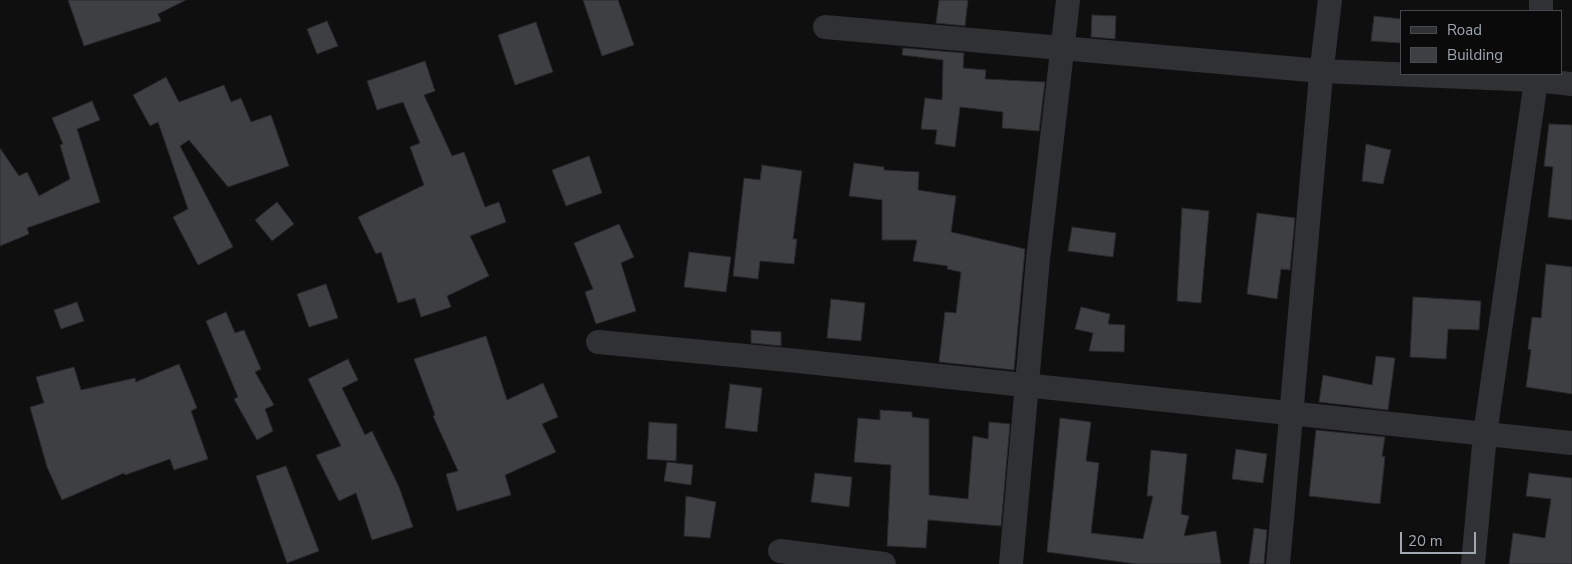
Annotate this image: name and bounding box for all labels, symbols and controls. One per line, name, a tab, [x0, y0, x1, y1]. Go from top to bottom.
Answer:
legend	[1400, 10, 1562, 75]
text: Road	[1447, 20, 1482, 40]
text: Building	[1447, 45, 1503, 65]
scale bar	[1402, 522, 1478, 554]
text: 20 m	[1408, 531, 1443, 551]

